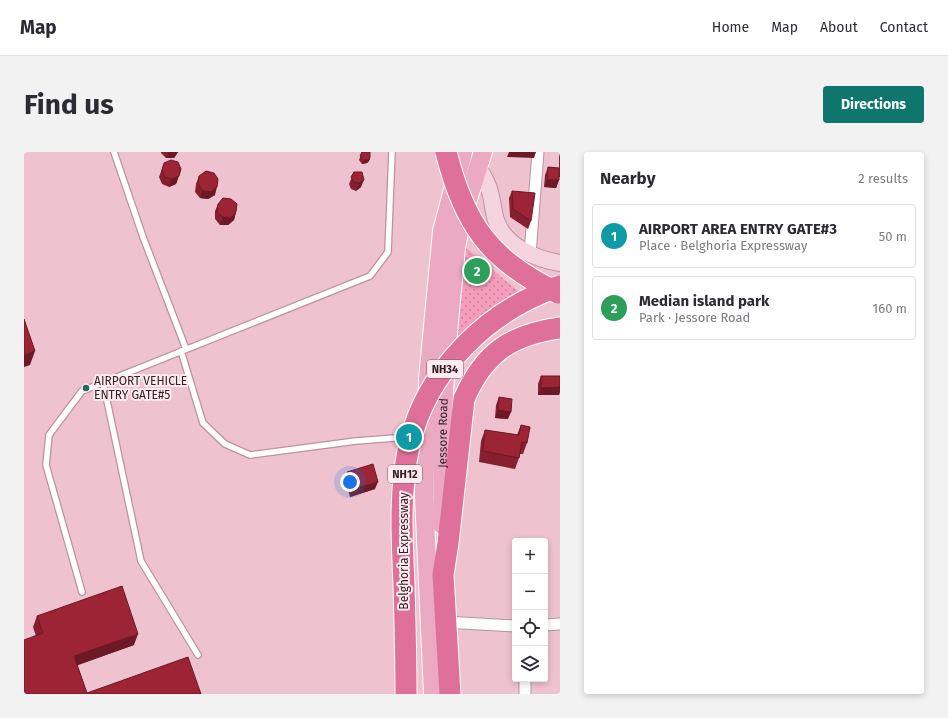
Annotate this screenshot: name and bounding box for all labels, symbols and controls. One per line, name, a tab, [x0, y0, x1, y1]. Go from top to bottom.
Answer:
text: Map	[20, 16, 57, 39]
text: Home	[712, 19, 749, 36]
text: Map	[771, 19, 798, 36]
text: About	[820, 19, 858, 36]
text: Contact	[880, 19, 928, 36]
button: Directions	[823, 86, 924, 123]
text: Find us	[24, 88, 114, 121]
text: Nearby	[600, 168, 655, 189]
text: 2 results	[858, 171, 908, 186]
text: AIRPORT AREA ENTRY GATE#3	[639, 220, 837, 238]
text: 1	[611, 229, 617, 244]
text: 50 m	[879, 229, 907, 244]
text: Place · Belghoria Expressway	[639, 238, 807, 253]
pin: 2	[464, 256, 490, 286]
text: Median island park	[639, 292, 769, 310]
text: 2	[611, 301, 617, 316]
text: 160 m	[873, 301, 907, 316]
text: Park · Jessore Road	[639, 310, 750, 325]
road number: NH34	[427, 360, 463, 378]
place label: AIRPORT VEHICLE ENTRY GATE#5	[94, 374, 187, 402]
marker: AIRPORT VEHICLE ENTRY GATE#5	[81, 383, 91, 393]
street label: Jessore Road	[436, 398, 451, 468]
pin: 1	[396, 422, 422, 452]
road number: NH12	[388, 465, 422, 483]
your location	[340, 472, 360, 492]
street label: Belghoria Expressway	[397, 492, 411, 610]
map controls	[512, 538, 548, 682]
button: +	[512, 538, 548, 574]
button: −	[512, 574, 548, 610]
button: locate	[512, 610, 548, 646]
button: layers	[512, 646, 548, 682]

